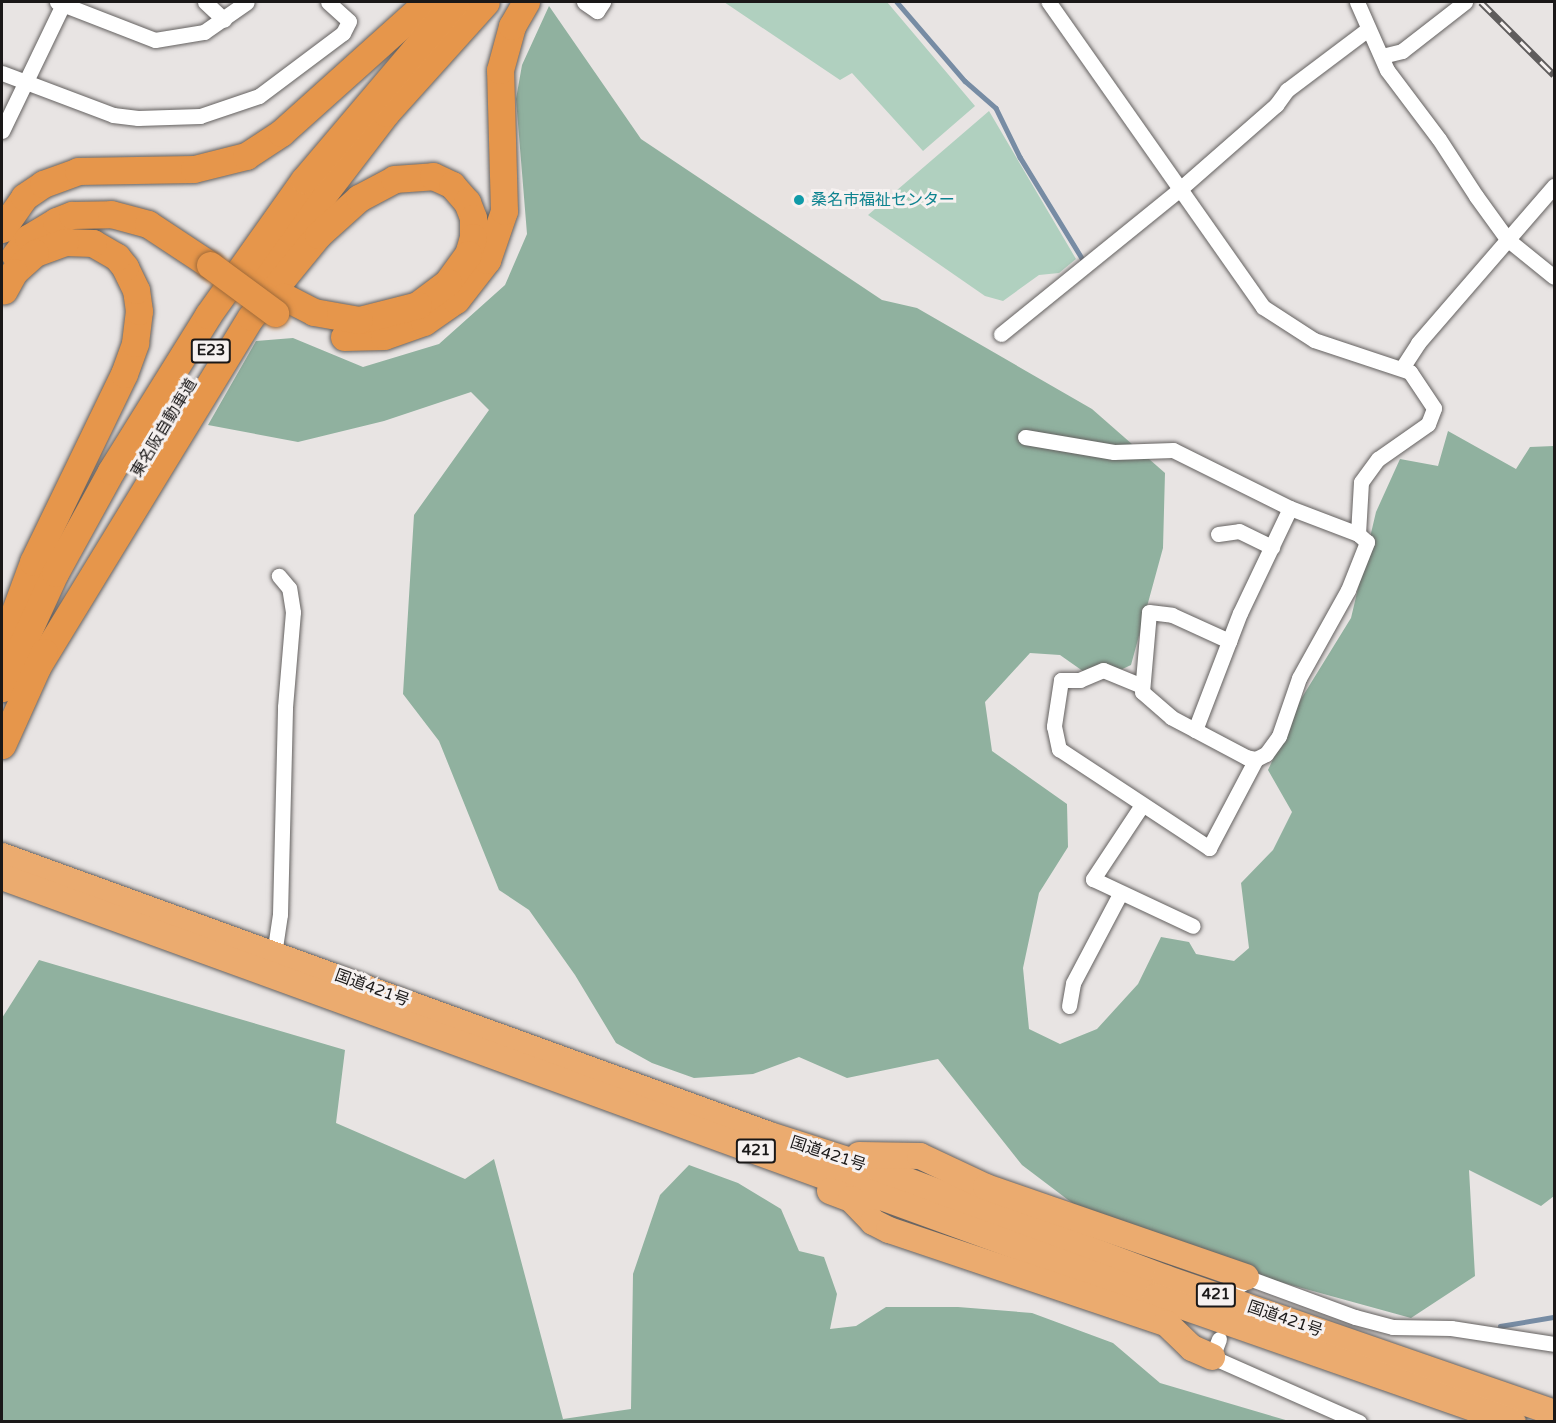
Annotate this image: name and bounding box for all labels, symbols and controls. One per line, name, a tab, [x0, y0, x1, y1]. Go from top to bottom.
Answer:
place label: 桑名市福祉センター	[811, 190, 955, 210]
marker: 桑名市福祉センター	[792, 193, 806, 207]
road number: E23	[190, 339, 232, 363]
street label: 東名阪自動車道	[127, 375, 201, 481]
street label: 国道421号	[332, 966, 412, 1010]
street label: 国道421号	[788, 1133, 868, 1175]
road number: 421	[735, 1139, 777, 1163]
road number: 421	[1195, 1283, 1237, 1307]
street label: 国道421号	[1245, 1297, 1325, 1341]

